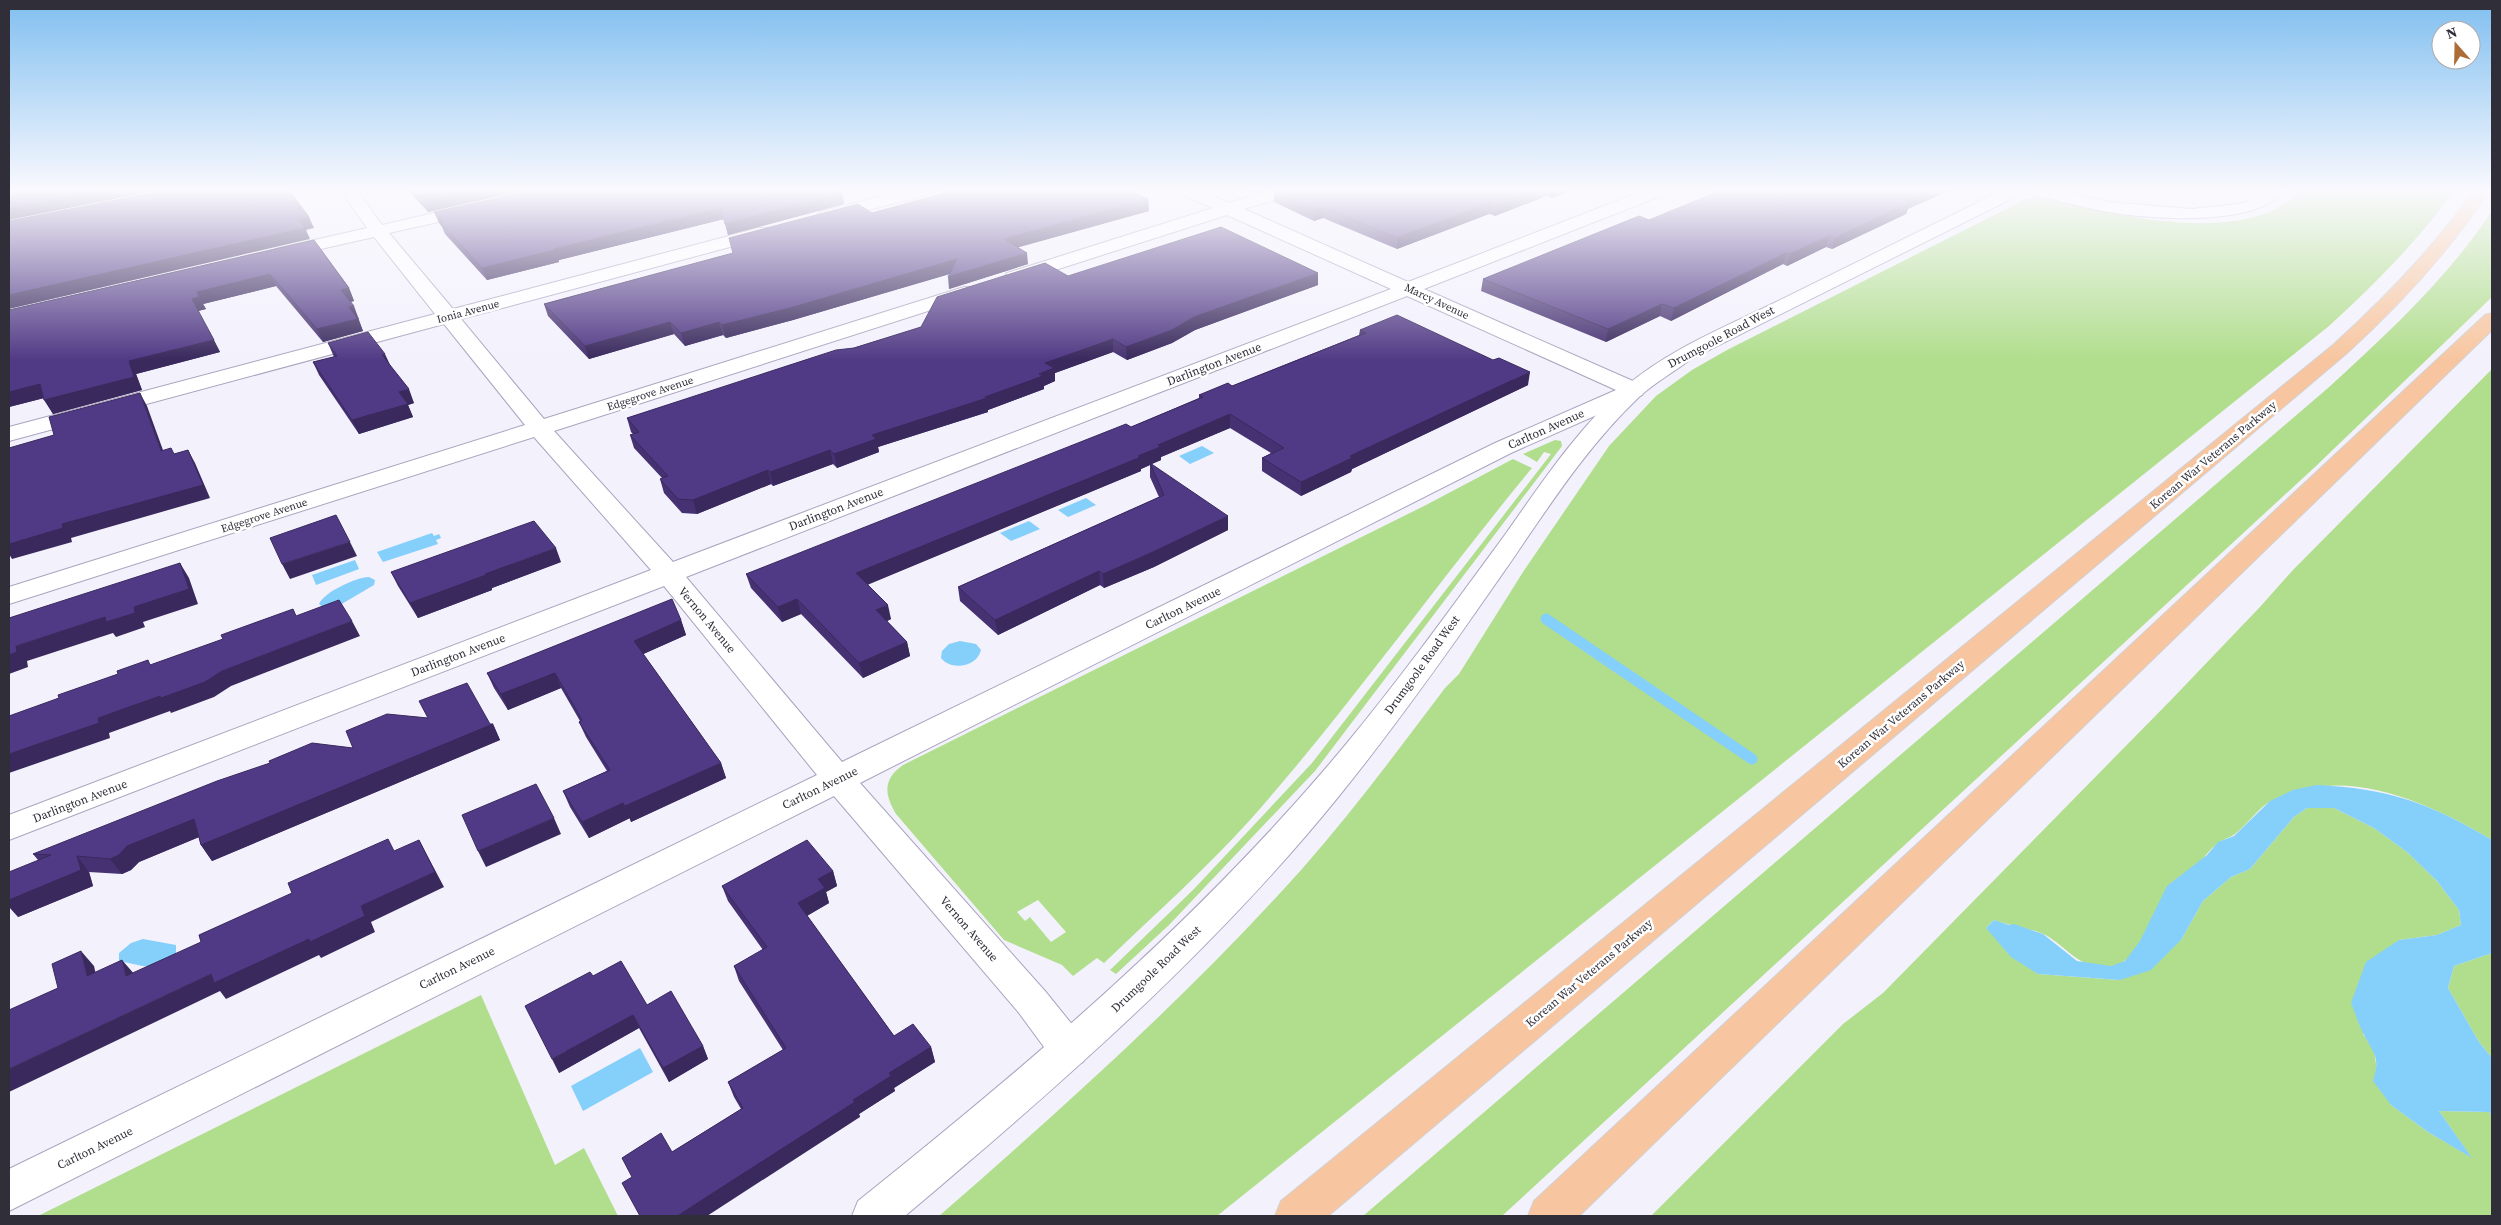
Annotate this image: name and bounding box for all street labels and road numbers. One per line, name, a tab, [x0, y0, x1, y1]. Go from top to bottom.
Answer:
street label: Marcy Avenue	[1402, 280, 1472, 323]
street label: Ionia Avenue	[435, 296, 501, 327]
street label: Drumgoole Road West	[1665, 302, 1777, 372]
street label: Darlington Avenue	[1164, 339, 1264, 389]
street label: Edgegrove Avenue	[605, 372, 696, 414]
street label: Korean War Veterans Parkway	[2146, 397, 2280, 513]
street label: Carlton Avenue	[1505, 405, 1587, 453]
street label: Darlington Avenue	[786, 484, 886, 534]
street label: Edgegrove Avenue	[219, 494, 310, 536]
street label: Carlton Avenue	[1143, 583, 1223, 633]
street label: Vernon Avenue	[675, 584, 739, 656]
street label: Drumgoole Road West	[1381, 612, 1463, 718]
street label: Darlington Avenue	[408, 630, 508, 680]
street label: Korean War Veterans Parkway	[1834, 656, 1968, 772]
street label: Carlton Avenue	[780, 763, 860, 813]
street label: Darlington Avenue	[30, 776, 130, 826]
street label: Vernon Avenue	[936, 893, 1002, 965]
street label: Korean War Veterans Parkway	[1522, 915, 1656, 1031]
street label: Drumgoole Road West	[1108, 922, 1204, 1016]
street label: Carlton Avenue	[417, 943, 497, 993]
street label: Carlton Avenue	[55, 1123, 135, 1173]

